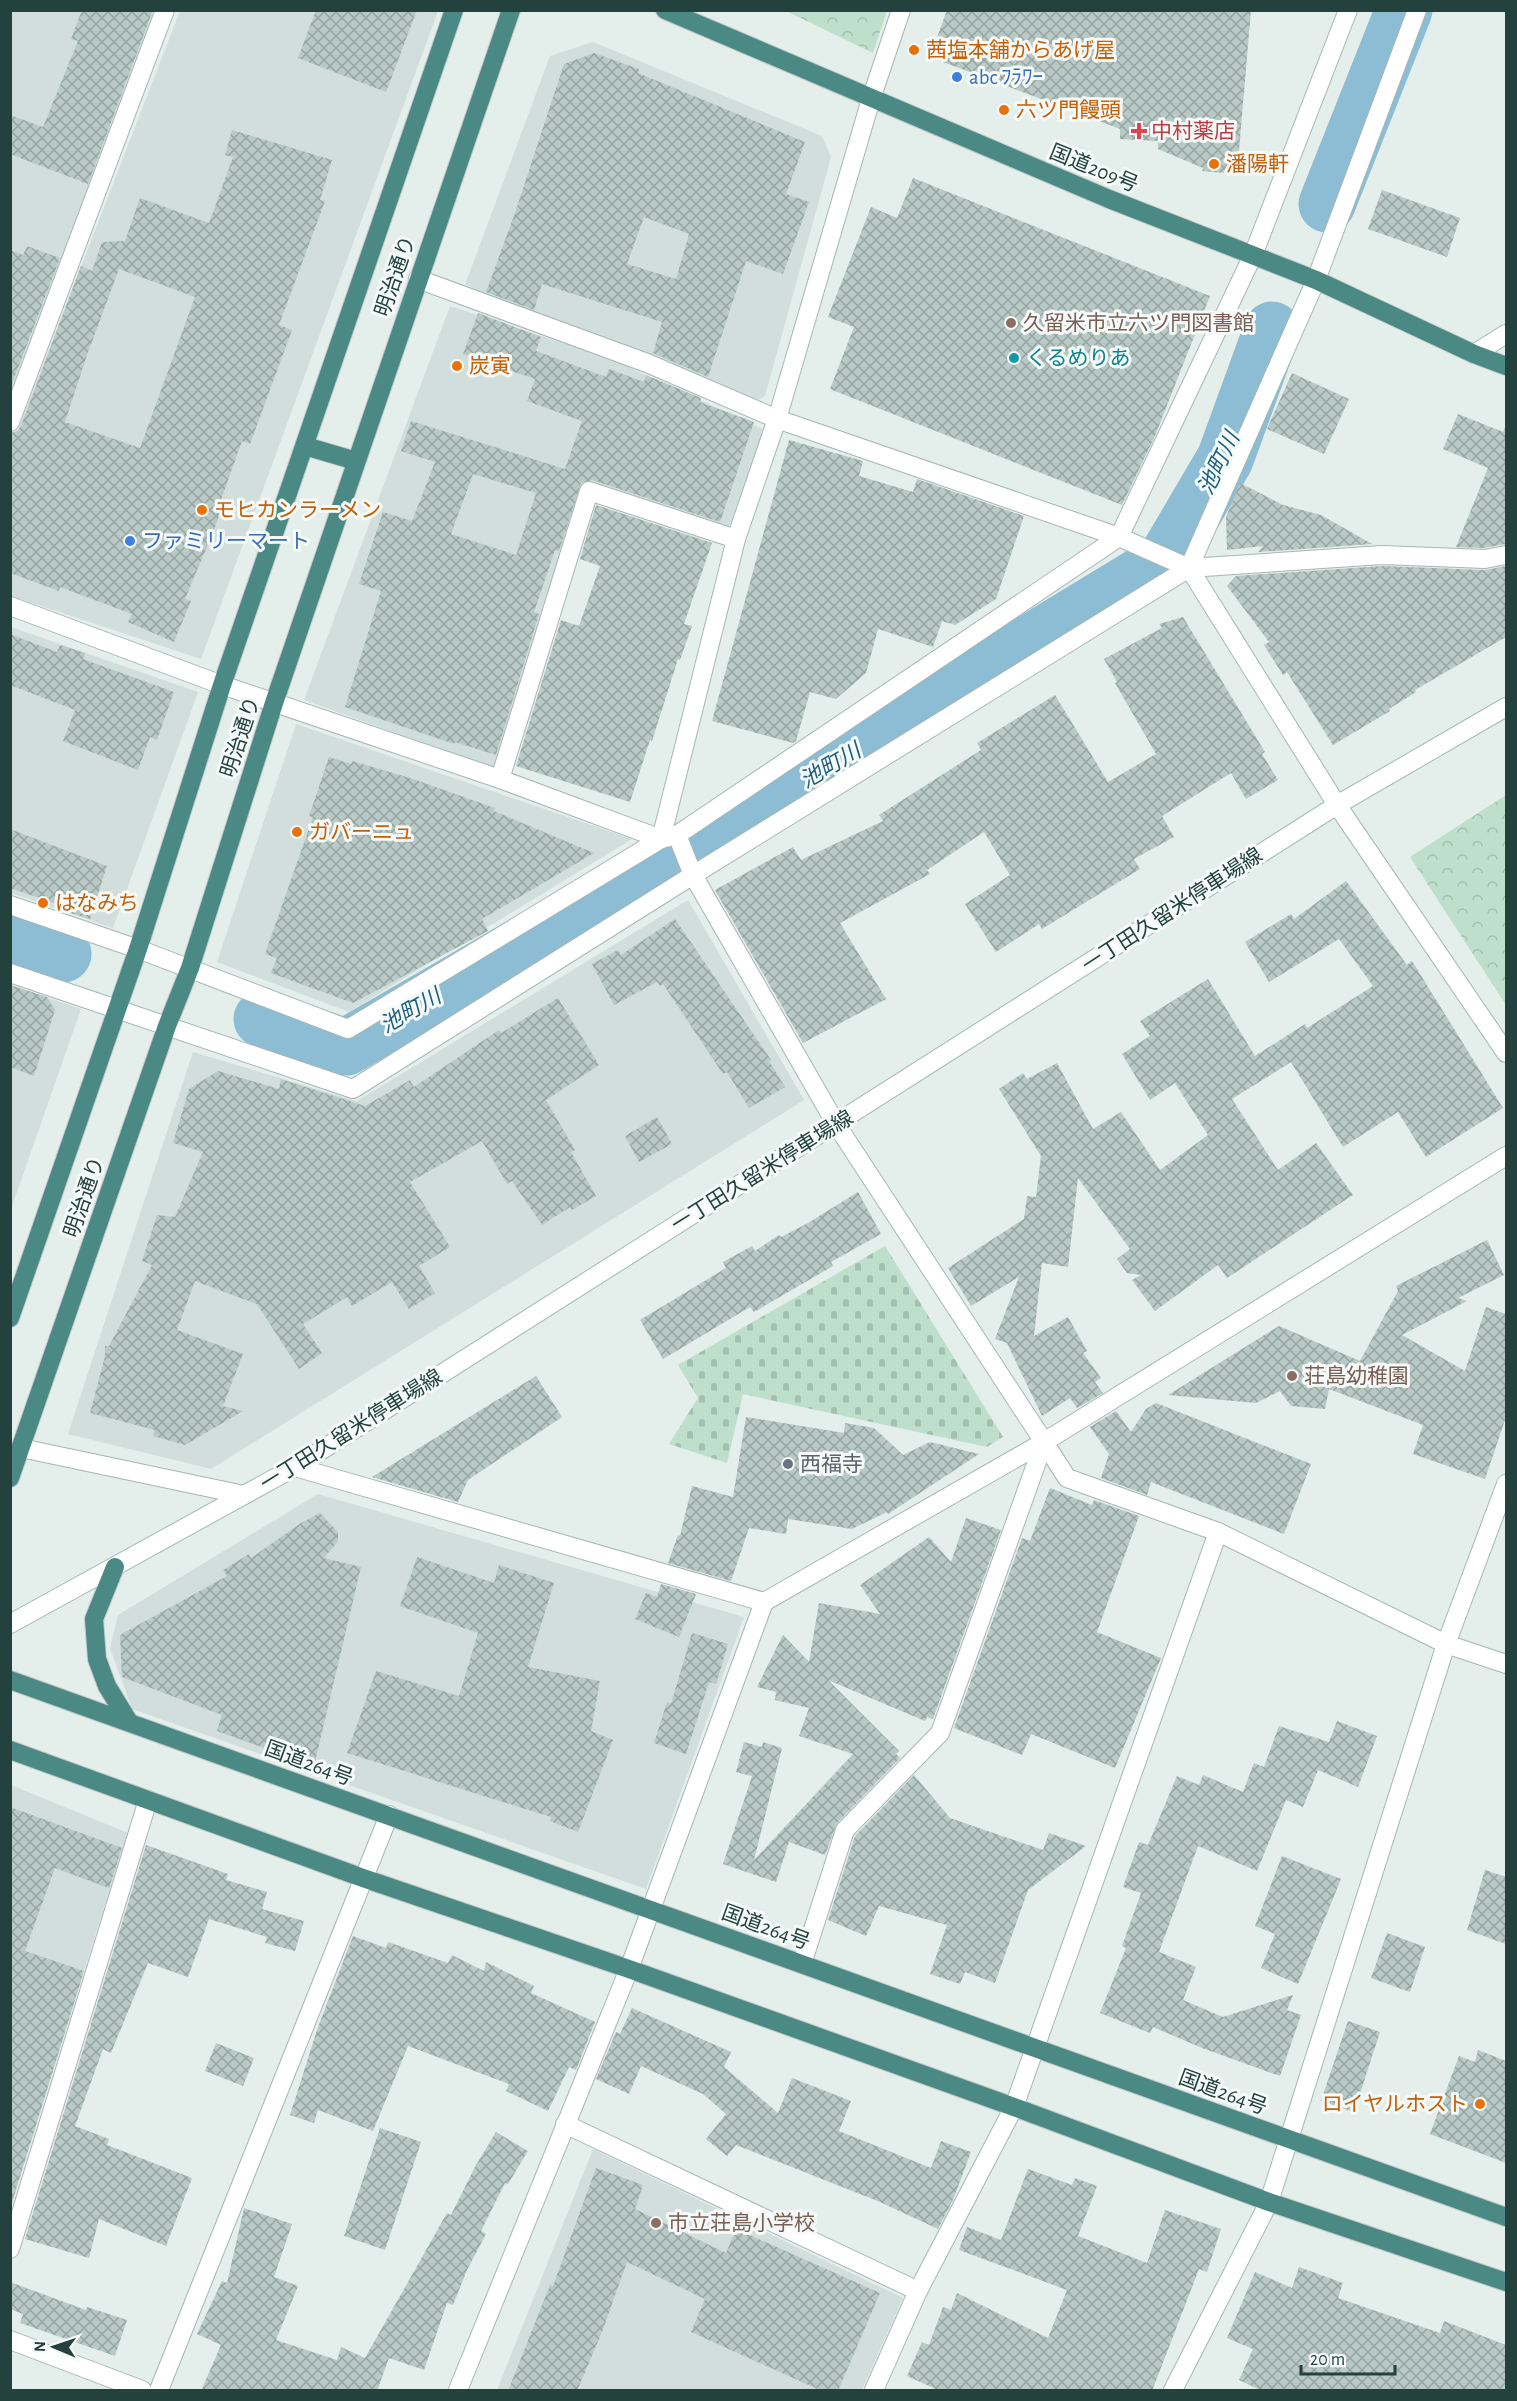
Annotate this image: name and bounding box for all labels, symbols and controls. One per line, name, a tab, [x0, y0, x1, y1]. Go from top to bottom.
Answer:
place label: 茜塩本舗からあげ屋	[926, 39, 1115, 61]
marker: 茜塩本舗からあげ屋	[907, 43, 921, 57]
place label: abc ﾌﾗﾜｰ	[969, 67, 1043, 88]
marker: abc ﾌﾗﾜｰ	[950, 70, 964, 84]
place label: 六ツ門饅頭	[1016, 99, 1121, 121]
marker: 六ツ門饅頭	[997, 103, 1011, 117]
place label: 中村薬店	[1151, 120, 1235, 142]
marker: 中村薬店	[1132, 124, 1146, 138]
street label: 国道209号	[1047, 140, 1141, 196]
place label: 潘陽軒	[1226, 153, 1289, 175]
marker: 潘陽軒	[1207, 157, 1221, 171]
street label: 明治通り	[371, 233, 419, 319]
place label: 久留米市立六ツ門図書館	[1023, 312, 1254, 334]
marker: 久留米市立六ツ門図書館	[1004, 316, 1018, 330]
place label: くるめりあ	[1026, 348, 1131, 369]
marker: くるめりあ	[1007, 351, 1021, 365]
place label: 炭寅	[469, 355, 511, 377]
marker: 炭寅	[450, 359, 464, 373]
water label: 池町川	[1194, 427, 1244, 498]
place label: モヒカンラーメン	[214, 500, 381, 521]
marker: モヒカンラーメン	[195, 503, 209, 517]
place label: ファミリーマート	[142, 531, 310, 552]
marker: ファミリーマート	[123, 534, 137, 548]
street label: 明治通り	[217, 694, 263, 780]
water label: 池町川	[796, 738, 866, 792]
place label: ガバーニュ	[309, 821, 414, 843]
marker: ガバーニュ	[290, 825, 304, 839]
street label: 一丁田久留米停車場線	[1078, 844, 1266, 976]
place label: はなみち	[55, 893, 139, 914]
marker: はなみち	[36, 896, 50, 910]
water label: 池町川	[376, 983, 446, 1037]
street label: 一丁田久留米停車場線	[667, 1106, 857, 1236]
street label: 明治通り	[60, 1154, 108, 1240]
street label: 一丁田久留米停車場線	[256, 1365, 446, 1495]
place label: 荘島幼稚園	[1304, 1365, 1409, 1387]
marker: 荘島幼稚園	[1285, 1369, 1299, 1383]
place label: 西福寺	[800, 1453, 863, 1475]
marker: 西福寺	[781, 1457, 795, 1471]
street label: 国道264号	[262, 1737, 356, 1789]
street label: 国道264号	[719, 1901, 813, 1953]
street label: 国道264号	[1176, 2066, 1270, 2118]
place label: ロイヤルホスト	[1322, 2094, 1468, 2115]
marker: ロイヤルホスト	[1473, 2097, 1487, 2111]
place label: 市立荘島小学校	[668, 2212, 815, 2234]
marker: 市立荘島小学校	[649, 2216, 663, 2230]
north arrow	[24, 2317, 84, 2377]
scale bar	[1301, 2338, 1396, 2376]
text: N	[32, 2341, 48, 2352]
text: 20 m	[1310, 2351, 1345, 2369]

